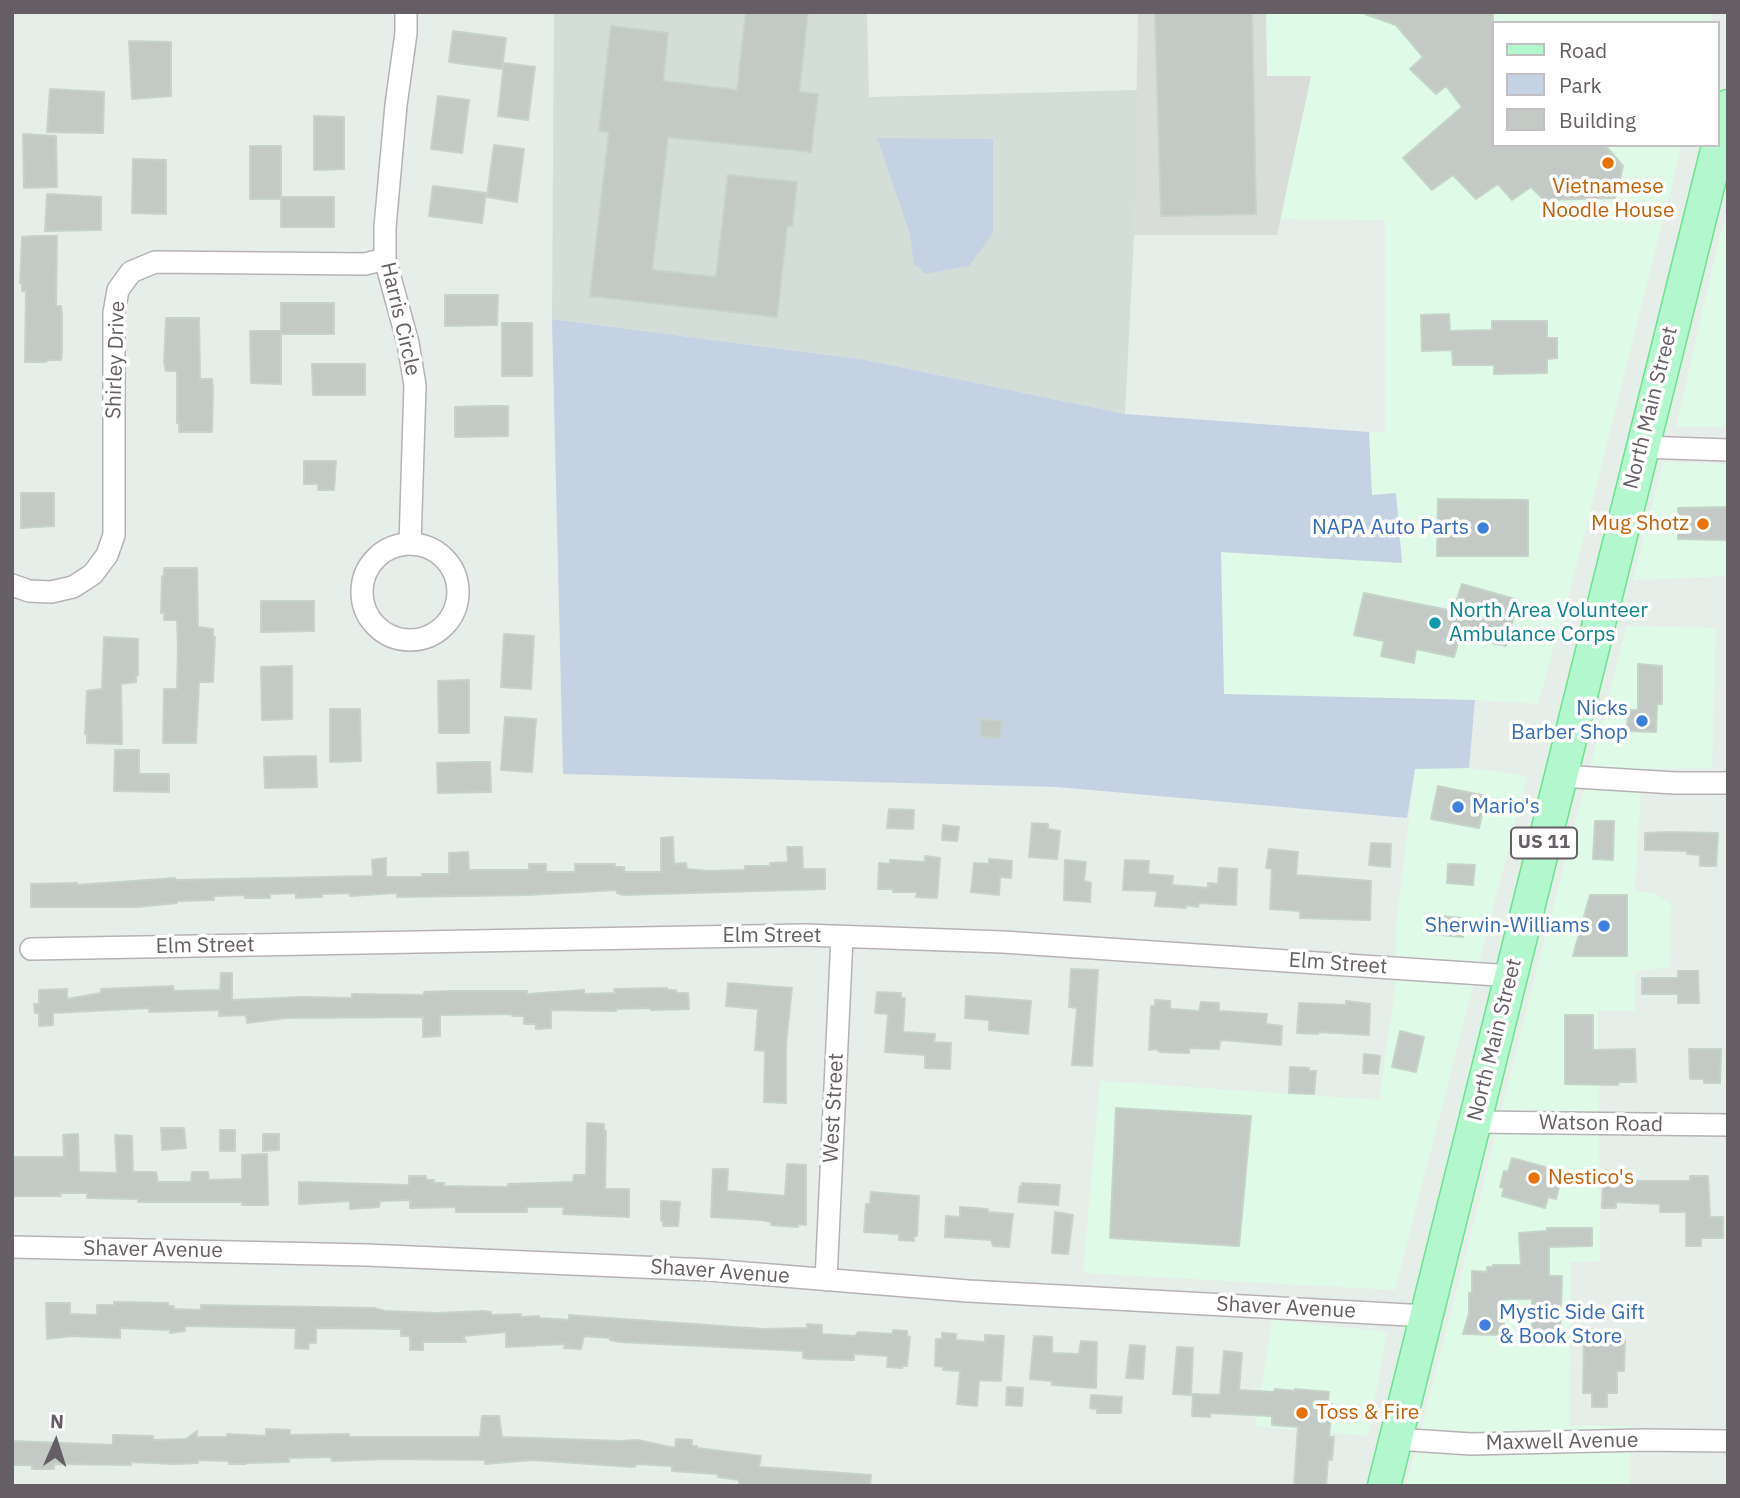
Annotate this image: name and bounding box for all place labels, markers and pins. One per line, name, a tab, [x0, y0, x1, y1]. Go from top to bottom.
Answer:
marker: Vietnamese Noodle House	[1600, 155, 1616, 171]
place label: Vietnamese Noodle House	[1541, 174, 1675, 224]
place label: Mug Shotz	[1591, 511, 1689, 537]
place label: NAPA Auto Parts	[1312, 515, 1469, 541]
marker: Mug Shotz	[1695, 516, 1711, 532]
marker: NAPA Auto Parts	[1475, 520, 1491, 536]
place label: North Area Volunteer Ambulance Corps	[1449, 598, 1648, 648]
marker: North Area Volunteer Ambulance Corps	[1427, 615, 1443, 631]
place label: Nicks Barber Shop	[1511, 696, 1628, 746]
marker: Nicks Barber Shop	[1634, 713, 1650, 729]
place label: Mario's	[1472, 794, 1540, 820]
marker: Mario's	[1450, 799, 1466, 815]
place label: Sherwin-Williams	[1425, 913, 1590, 939]
marker: Sherwin-Williams	[1596, 918, 1612, 934]
place label: Nestico's	[1548, 1165, 1634, 1191]
marker: Nestico's	[1526, 1170, 1542, 1186]
place label: Mystic Side Gift & Book Store	[1499, 1300, 1645, 1350]
marker: Mystic Side Gift & Book Store	[1477, 1317, 1493, 1333]
place label: Toss & Fire	[1316, 1400, 1419, 1426]
marker: Toss & Fire	[1294, 1405, 1310, 1421]

